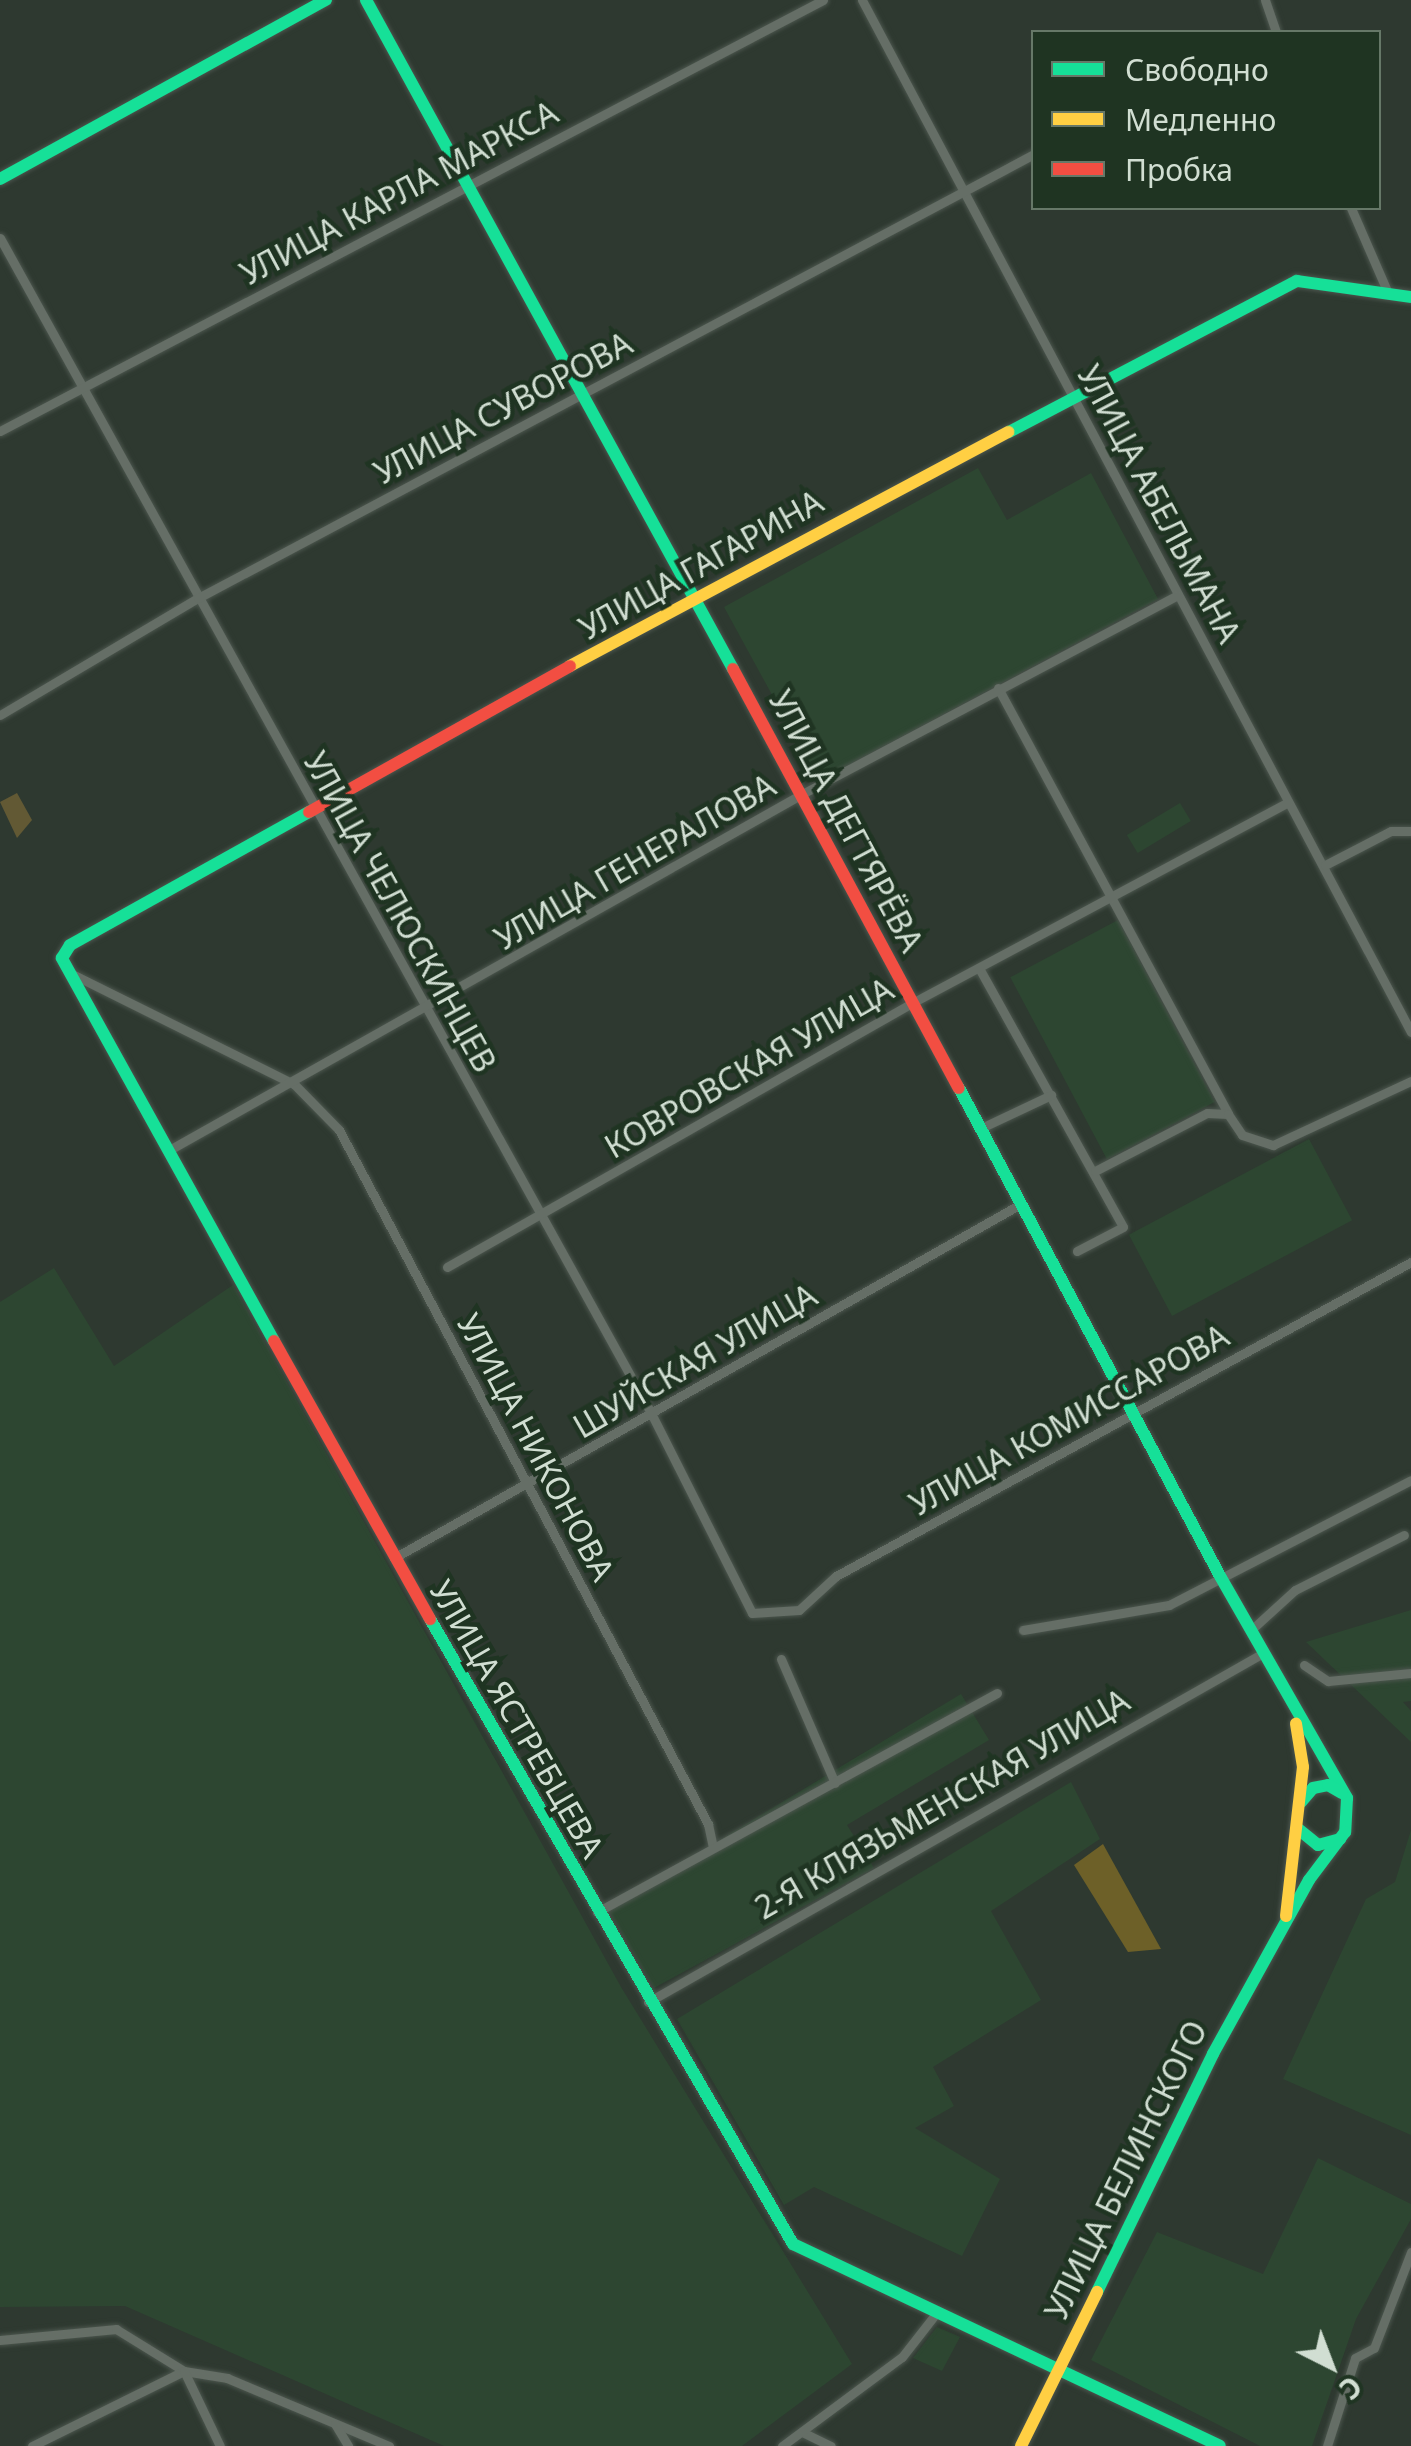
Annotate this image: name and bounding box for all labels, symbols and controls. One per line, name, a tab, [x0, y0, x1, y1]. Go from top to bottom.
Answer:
legend	[1031, 30, 1381, 210]
text: Свободно	[1125, 49, 1269, 90]
street label: УЛИЦА КАРЛА МАРКСА	[234, 93, 564, 293]
text: Медленно	[1125, 99, 1276, 140]
text: Пробка	[1125, 149, 1233, 190]
street label: УЛИЦА СУВОРОВА	[368, 324, 638, 492]
street label: УЛИЦА АБЕЛЬМАНА	[1070, 359, 1248, 649]
street label: УЛИЦА ГАГАРИНА	[573, 482, 829, 648]
street label: УЛИЦА ДЕГТЯРЁВА	[761, 684, 931, 958]
street label: УЛИЦА ЧЕЛЮСКИНЦЕВ	[296, 745, 504, 1079]
street label: УЛИЦА ГЕНЕРАЛОВА	[488, 766, 782, 958]
street label: КОВРОВСКАЯ УЛИЦА	[598, 970, 900, 1166]
street label: ШУЙСКАЯ УЛИЦА	[567, 1276, 823, 1446]
street label: УЛИЦА НИКОНОВА	[449, 1307, 623, 1587]
street label: УЛИЦА КОМИССАРОВА	[903, 1316, 1235, 1524]
street label: УЛИЦА ЯСТРЕБЦЕВА	[422, 1573, 612, 1865]
street label: 2-Я КЛЯЗЬМЕНСКАЯ УЛИЦА	[748, 1681, 1136, 1927]
street label: УЛИЦА БЕЛИНСКОГО	[1037, 2014, 1215, 2326]
north arrow	[1281, 2316, 1381, 2416]
text: С	[1332, 2368, 1370, 2408]

